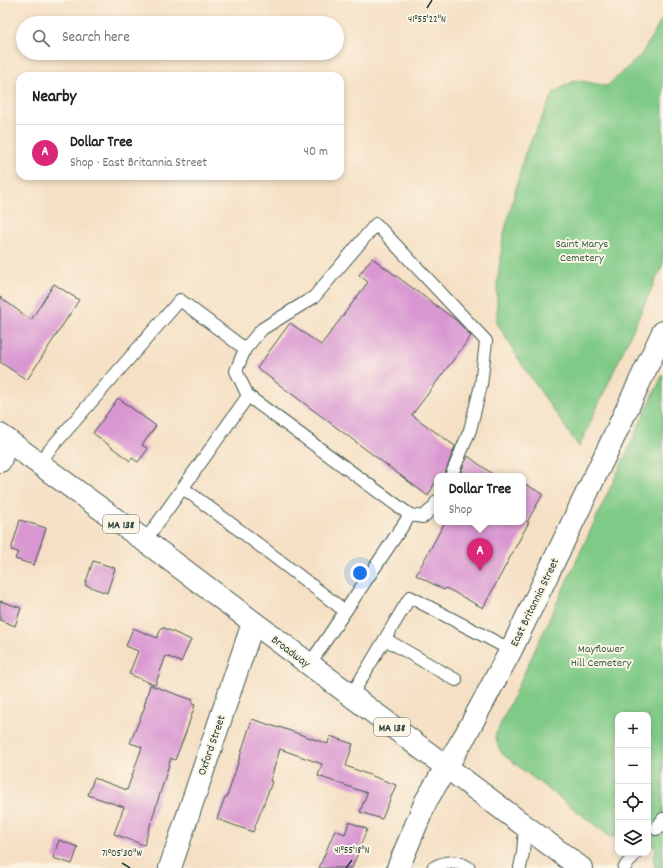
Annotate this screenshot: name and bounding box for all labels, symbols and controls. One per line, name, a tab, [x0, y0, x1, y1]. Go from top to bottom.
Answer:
text: 41°55'22"N	[408, 13, 446, 27]
search box	[16, 16, 344, 60]
icon: search	[30, 27, 52, 49]
text: Search here	[62, 27, 130, 49]
text: Nearby	[32, 86, 76, 110]
text: Dollar Tree	[70, 132, 132, 154]
text: A	[41, 143, 49, 162]
text: 40 m	[304, 143, 328, 162]
text: Shop · East Britannia Street	[70, 154, 207, 173]
park label: Saint Marys Cemetery	[556, 236, 608, 267]
popup	[434, 473, 526, 525]
text: Dollar Tree	[449, 479, 511, 501]
text: Shop	[449, 501, 472, 520]
road number: MA 138	[103, 515, 139, 533]
pin: A	[467, 538, 493, 571]
street label: East Britannia Street	[507, 555, 564, 650]
your location	[350, 563, 370, 583]
street label: Broadway	[267, 632, 314, 673]
park label: Mayflower Hill Cemetery	[571, 641, 632, 672]
street label: Oxford Street	[194, 712, 231, 778]
map controls	[615, 712, 651, 856]
button: +	[615, 712, 651, 748]
road number: MA 138	[374, 718, 410, 736]
button: −	[615, 748, 651, 784]
button: locate	[615, 784, 651, 820]
button: layers	[615, 820, 651, 856]
text: 41°55'18"N	[334, 844, 370, 858]
text: 71°05'30"W	[102, 847, 142, 861]

